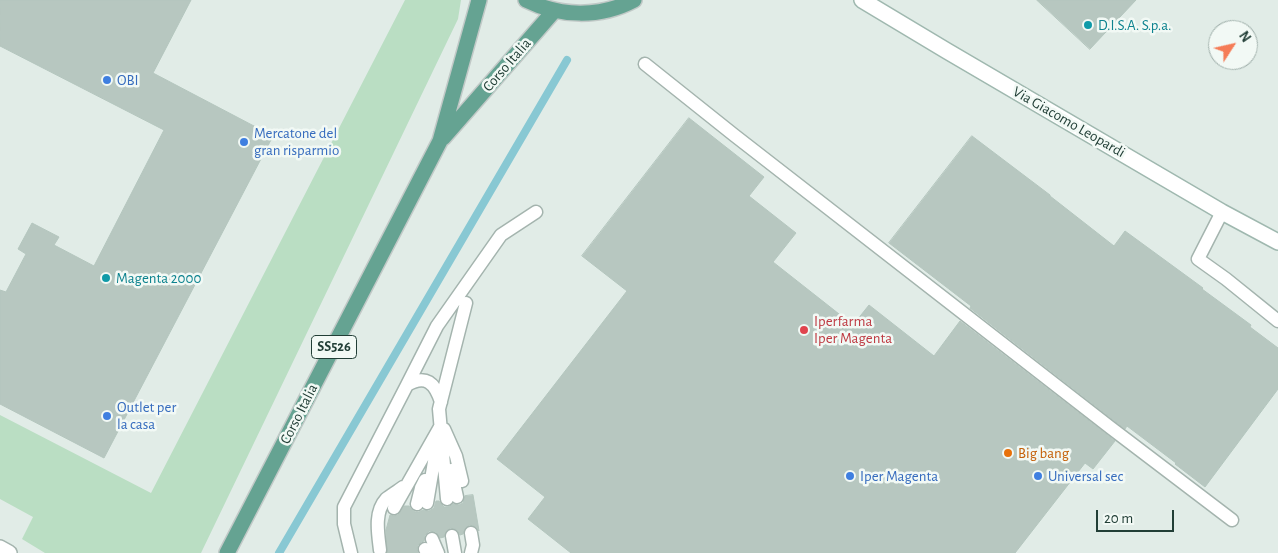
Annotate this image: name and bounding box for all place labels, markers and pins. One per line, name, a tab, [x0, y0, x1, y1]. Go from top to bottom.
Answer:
place label: D.I.S.A. S.p.a.	[1098, 16, 1172, 34]
marker: D.I.S.A. S.p.a.	[1082, 19, 1094, 31]
place label: OBI	[117, 71, 139, 89]
marker: OBI	[101, 74, 113, 86]
place label: Mercatone del gran risparmio	[254, 124, 339, 159]
marker: Mercatone del gran risparmio	[238, 136, 250, 148]
place label: Magenta 2000	[116, 269, 201, 287]
marker: Magenta 2000	[100, 272, 112, 284]
place label: Iperfarma Iper Magenta	[814, 312, 892, 347]
marker: Iperfarma Iper Magenta	[798, 324, 810, 336]
place label: Outlet per la casa	[117, 398, 176, 433]
marker: Outlet per la casa	[101, 410, 113, 422]
place label: Big bang	[1018, 444, 1069, 462]
marker: Big bang	[1002, 447, 1014, 459]
place label: Iper Magenta	[860, 467, 938, 485]
place label: Universal sec	[1048, 467, 1123, 485]
marker: Iper Magenta	[844, 470, 856, 482]
marker: Universal sec	[1032, 470, 1044, 482]

